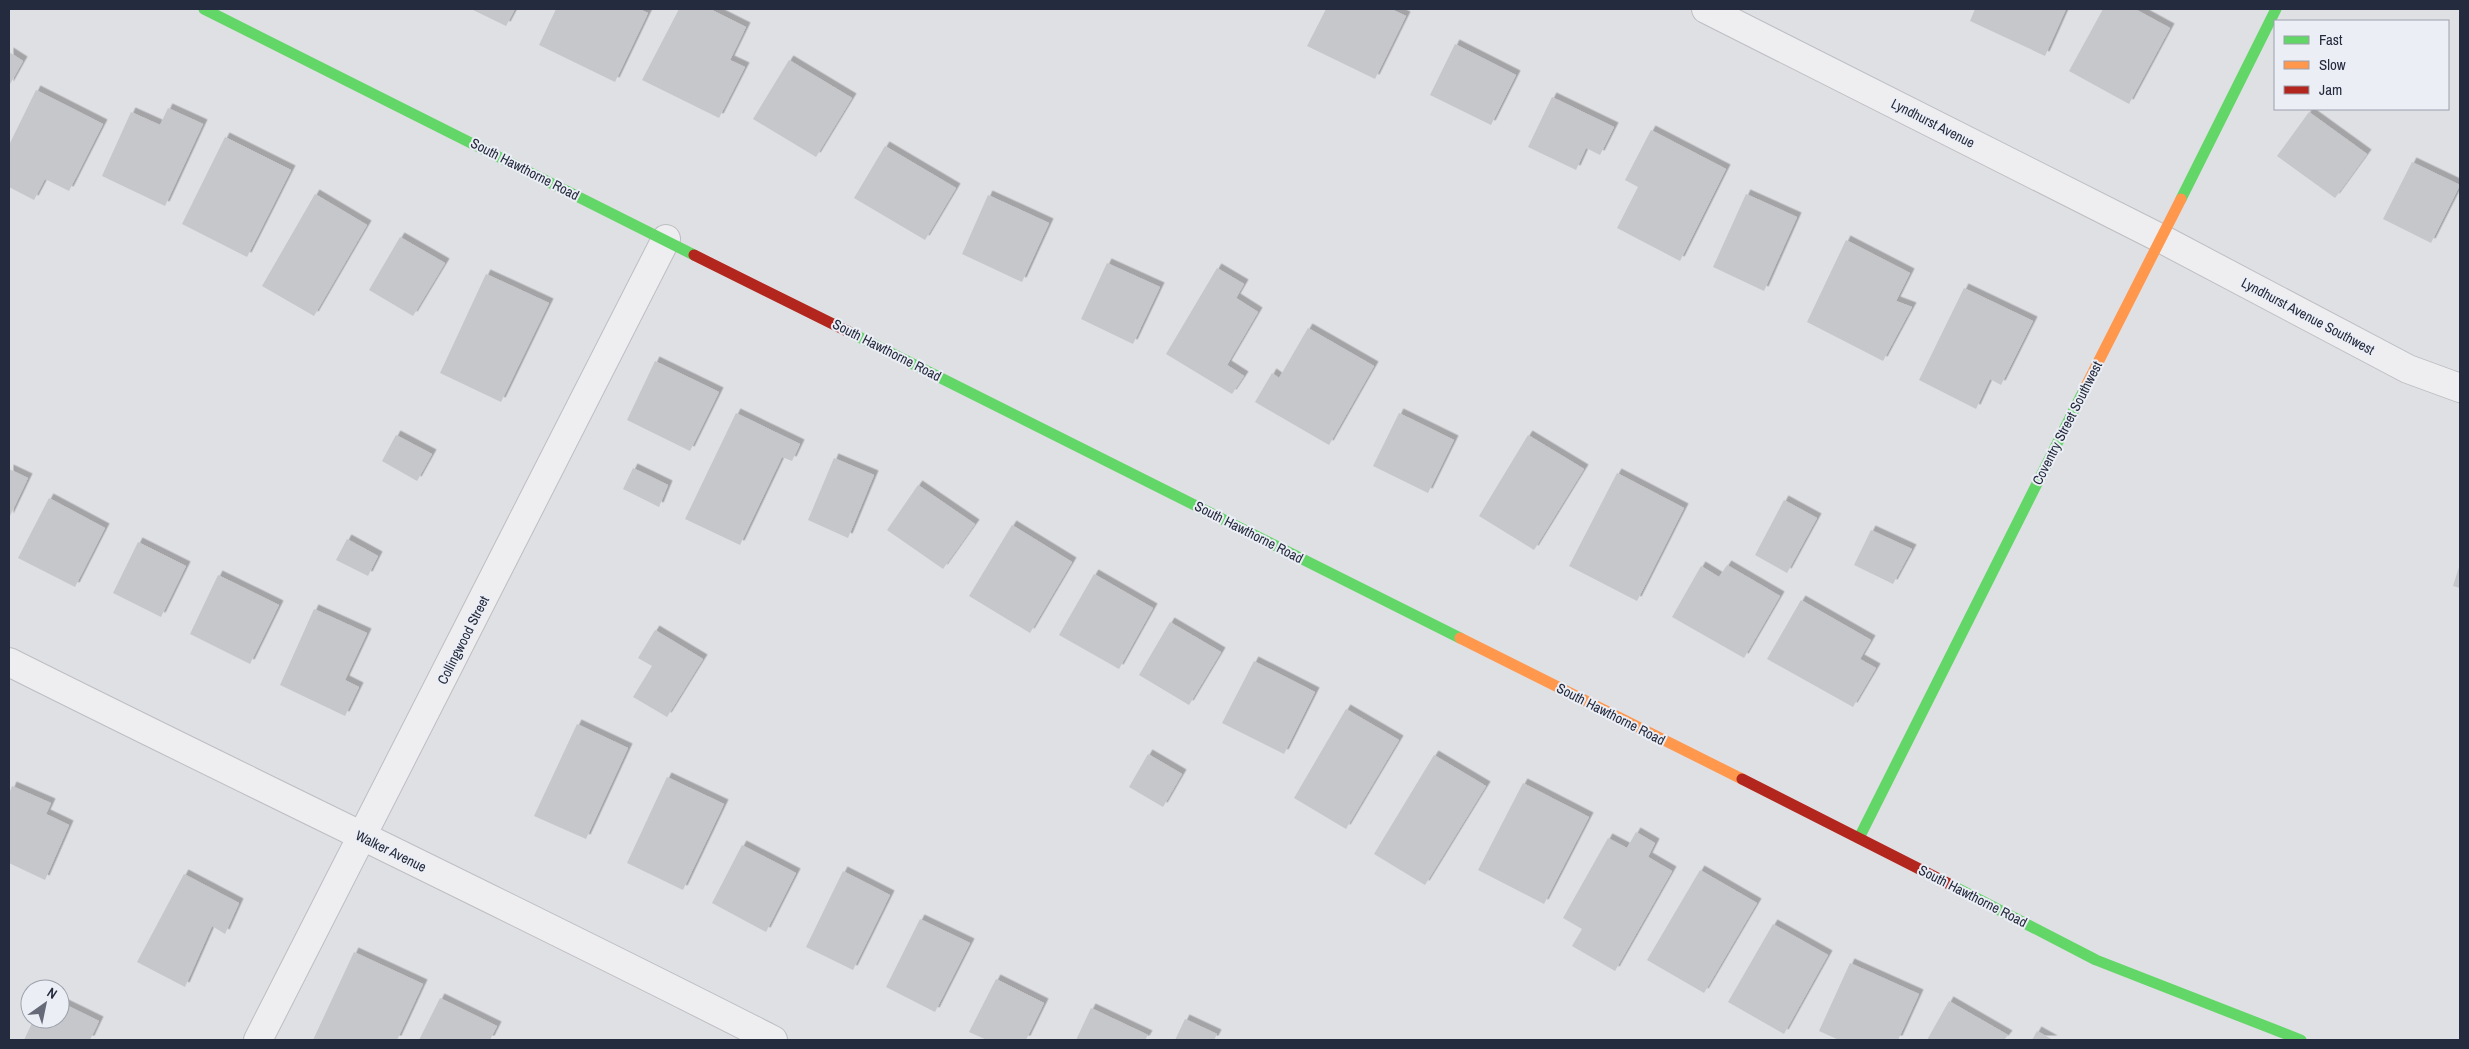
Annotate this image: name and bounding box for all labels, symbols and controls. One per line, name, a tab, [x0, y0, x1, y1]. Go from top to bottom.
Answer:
legend	[2274, 20, 2449, 110]
text: Fast	[2319, 29, 2343, 50]
text: Slow	[2319, 54, 2346, 75]
text: Jam	[2319, 79, 2342, 100]
street label: Lyndhurst Avenue	[1888, 94, 1978, 152]
street label: South Hawthorne Road	[468, 134, 582, 204]
street label: Lyndhurst Avenue Southwest	[2238, 273, 2378, 359]
street label: South Hawthorne Road	[830, 315, 944, 385]
street label: Coventry Street Southwest	[2028, 358, 2106, 488]
street label: South Hawthorne Road	[1192, 497, 1306, 567]
street label: Collingwood Street	[433, 593, 493, 687]
street label: South Hawthorne Road	[1554, 679, 1668, 749]
street label: Walker Avenue	[353, 826, 429, 876]
street label: South Hawthorne Road	[1916, 861, 2030, 931]
north arrow	[20, 979, 70, 1029]
text: N	[44, 983, 60, 1003]

